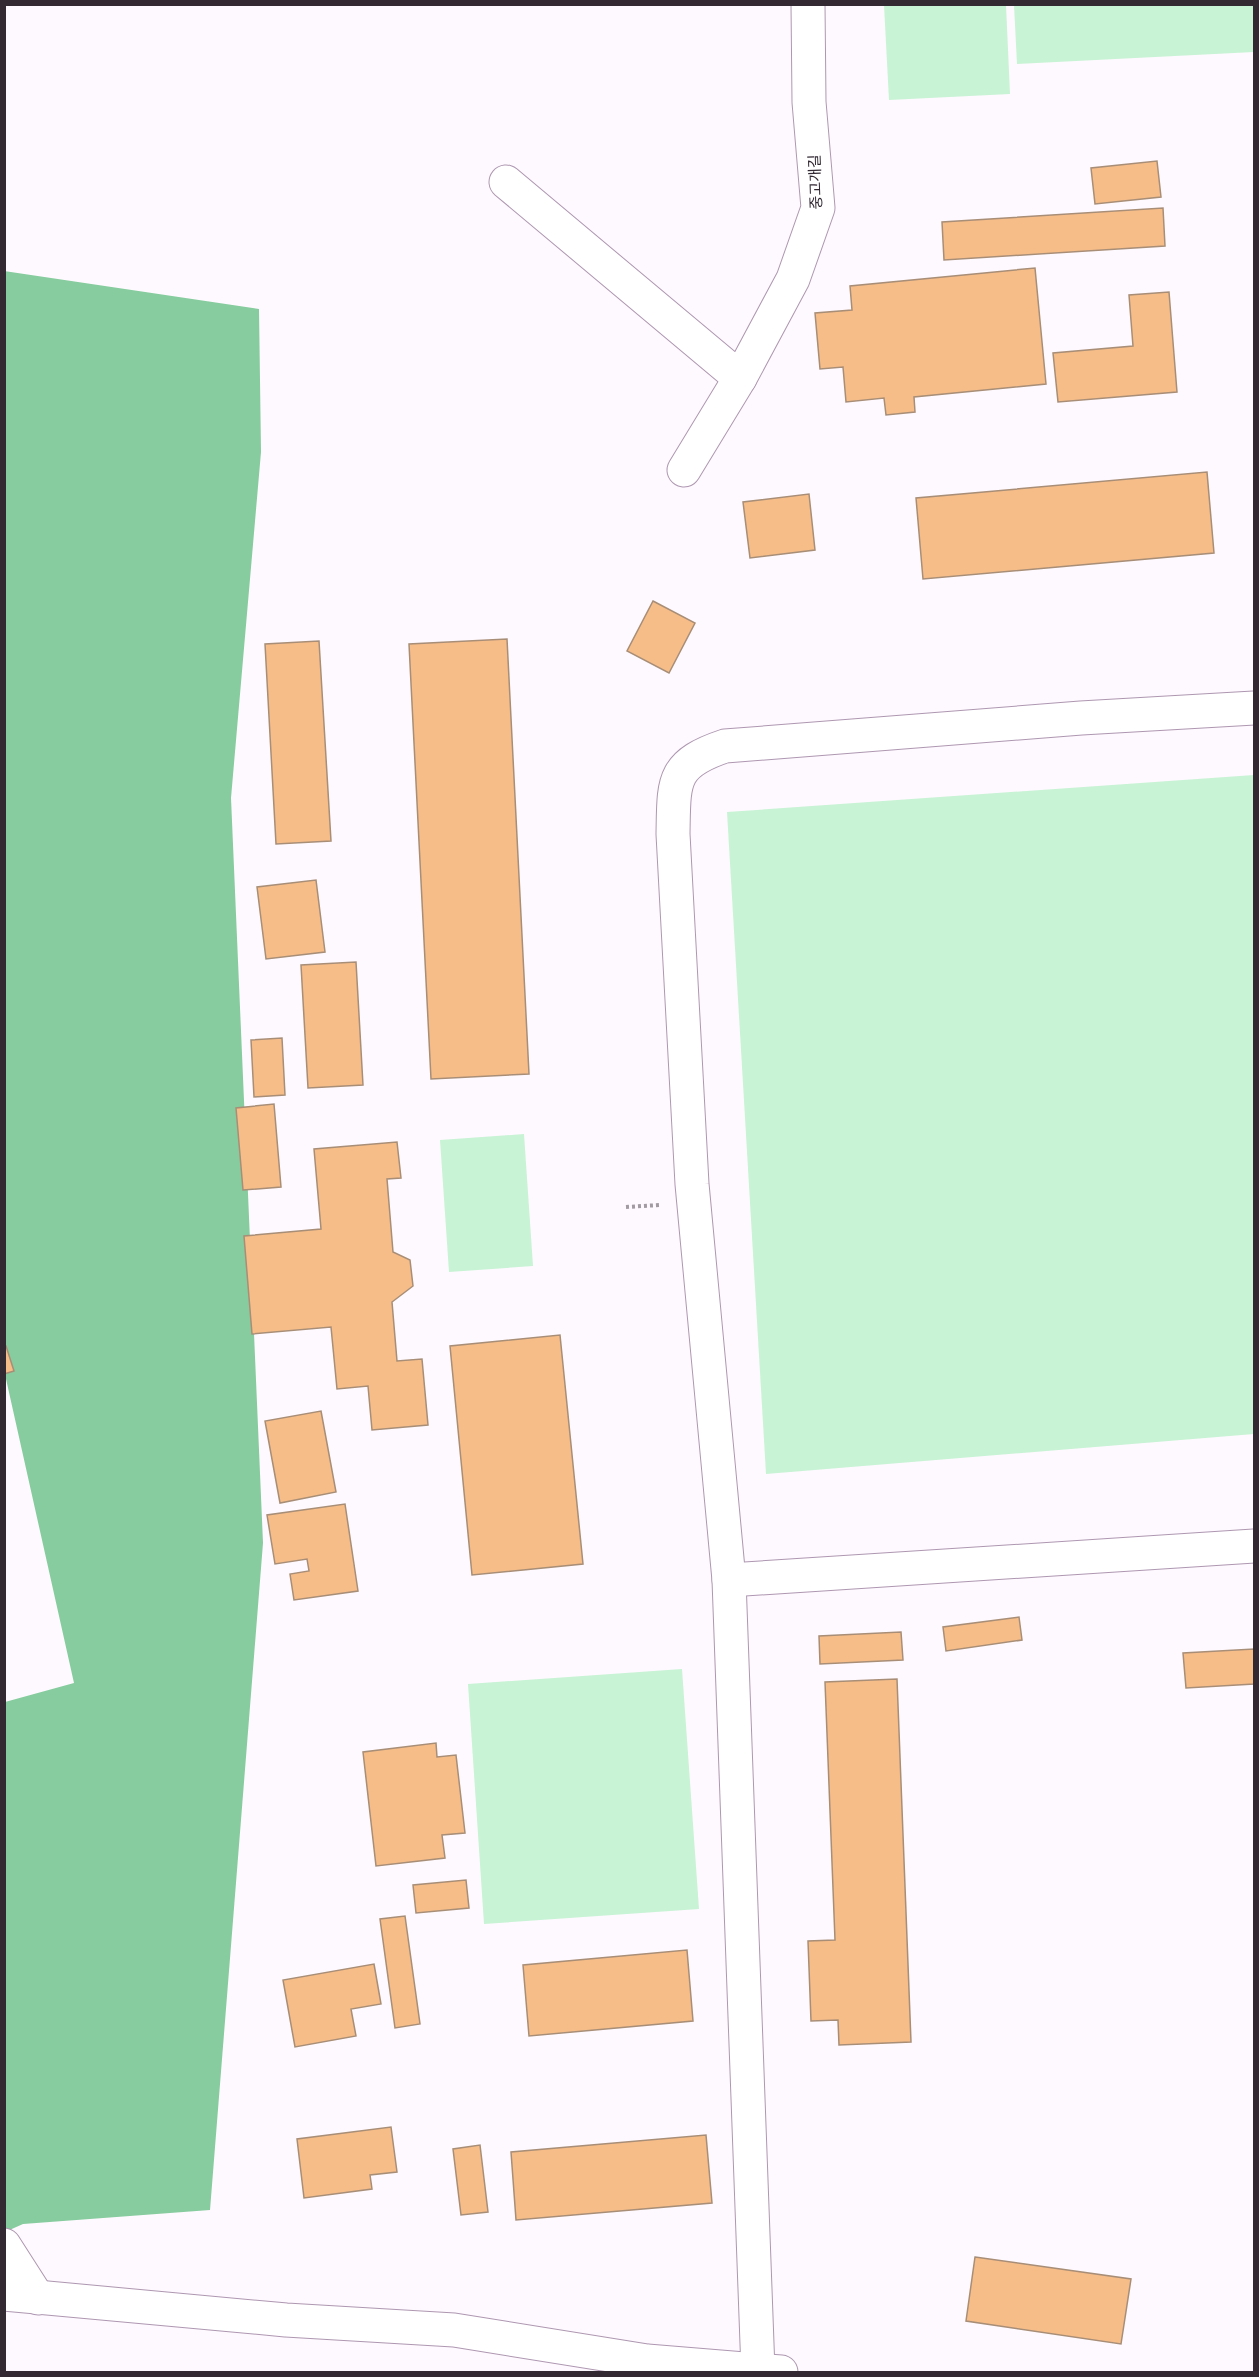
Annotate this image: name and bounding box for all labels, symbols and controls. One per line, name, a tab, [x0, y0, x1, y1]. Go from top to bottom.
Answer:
street label: 중고개길	[802, 154, 826, 210]

